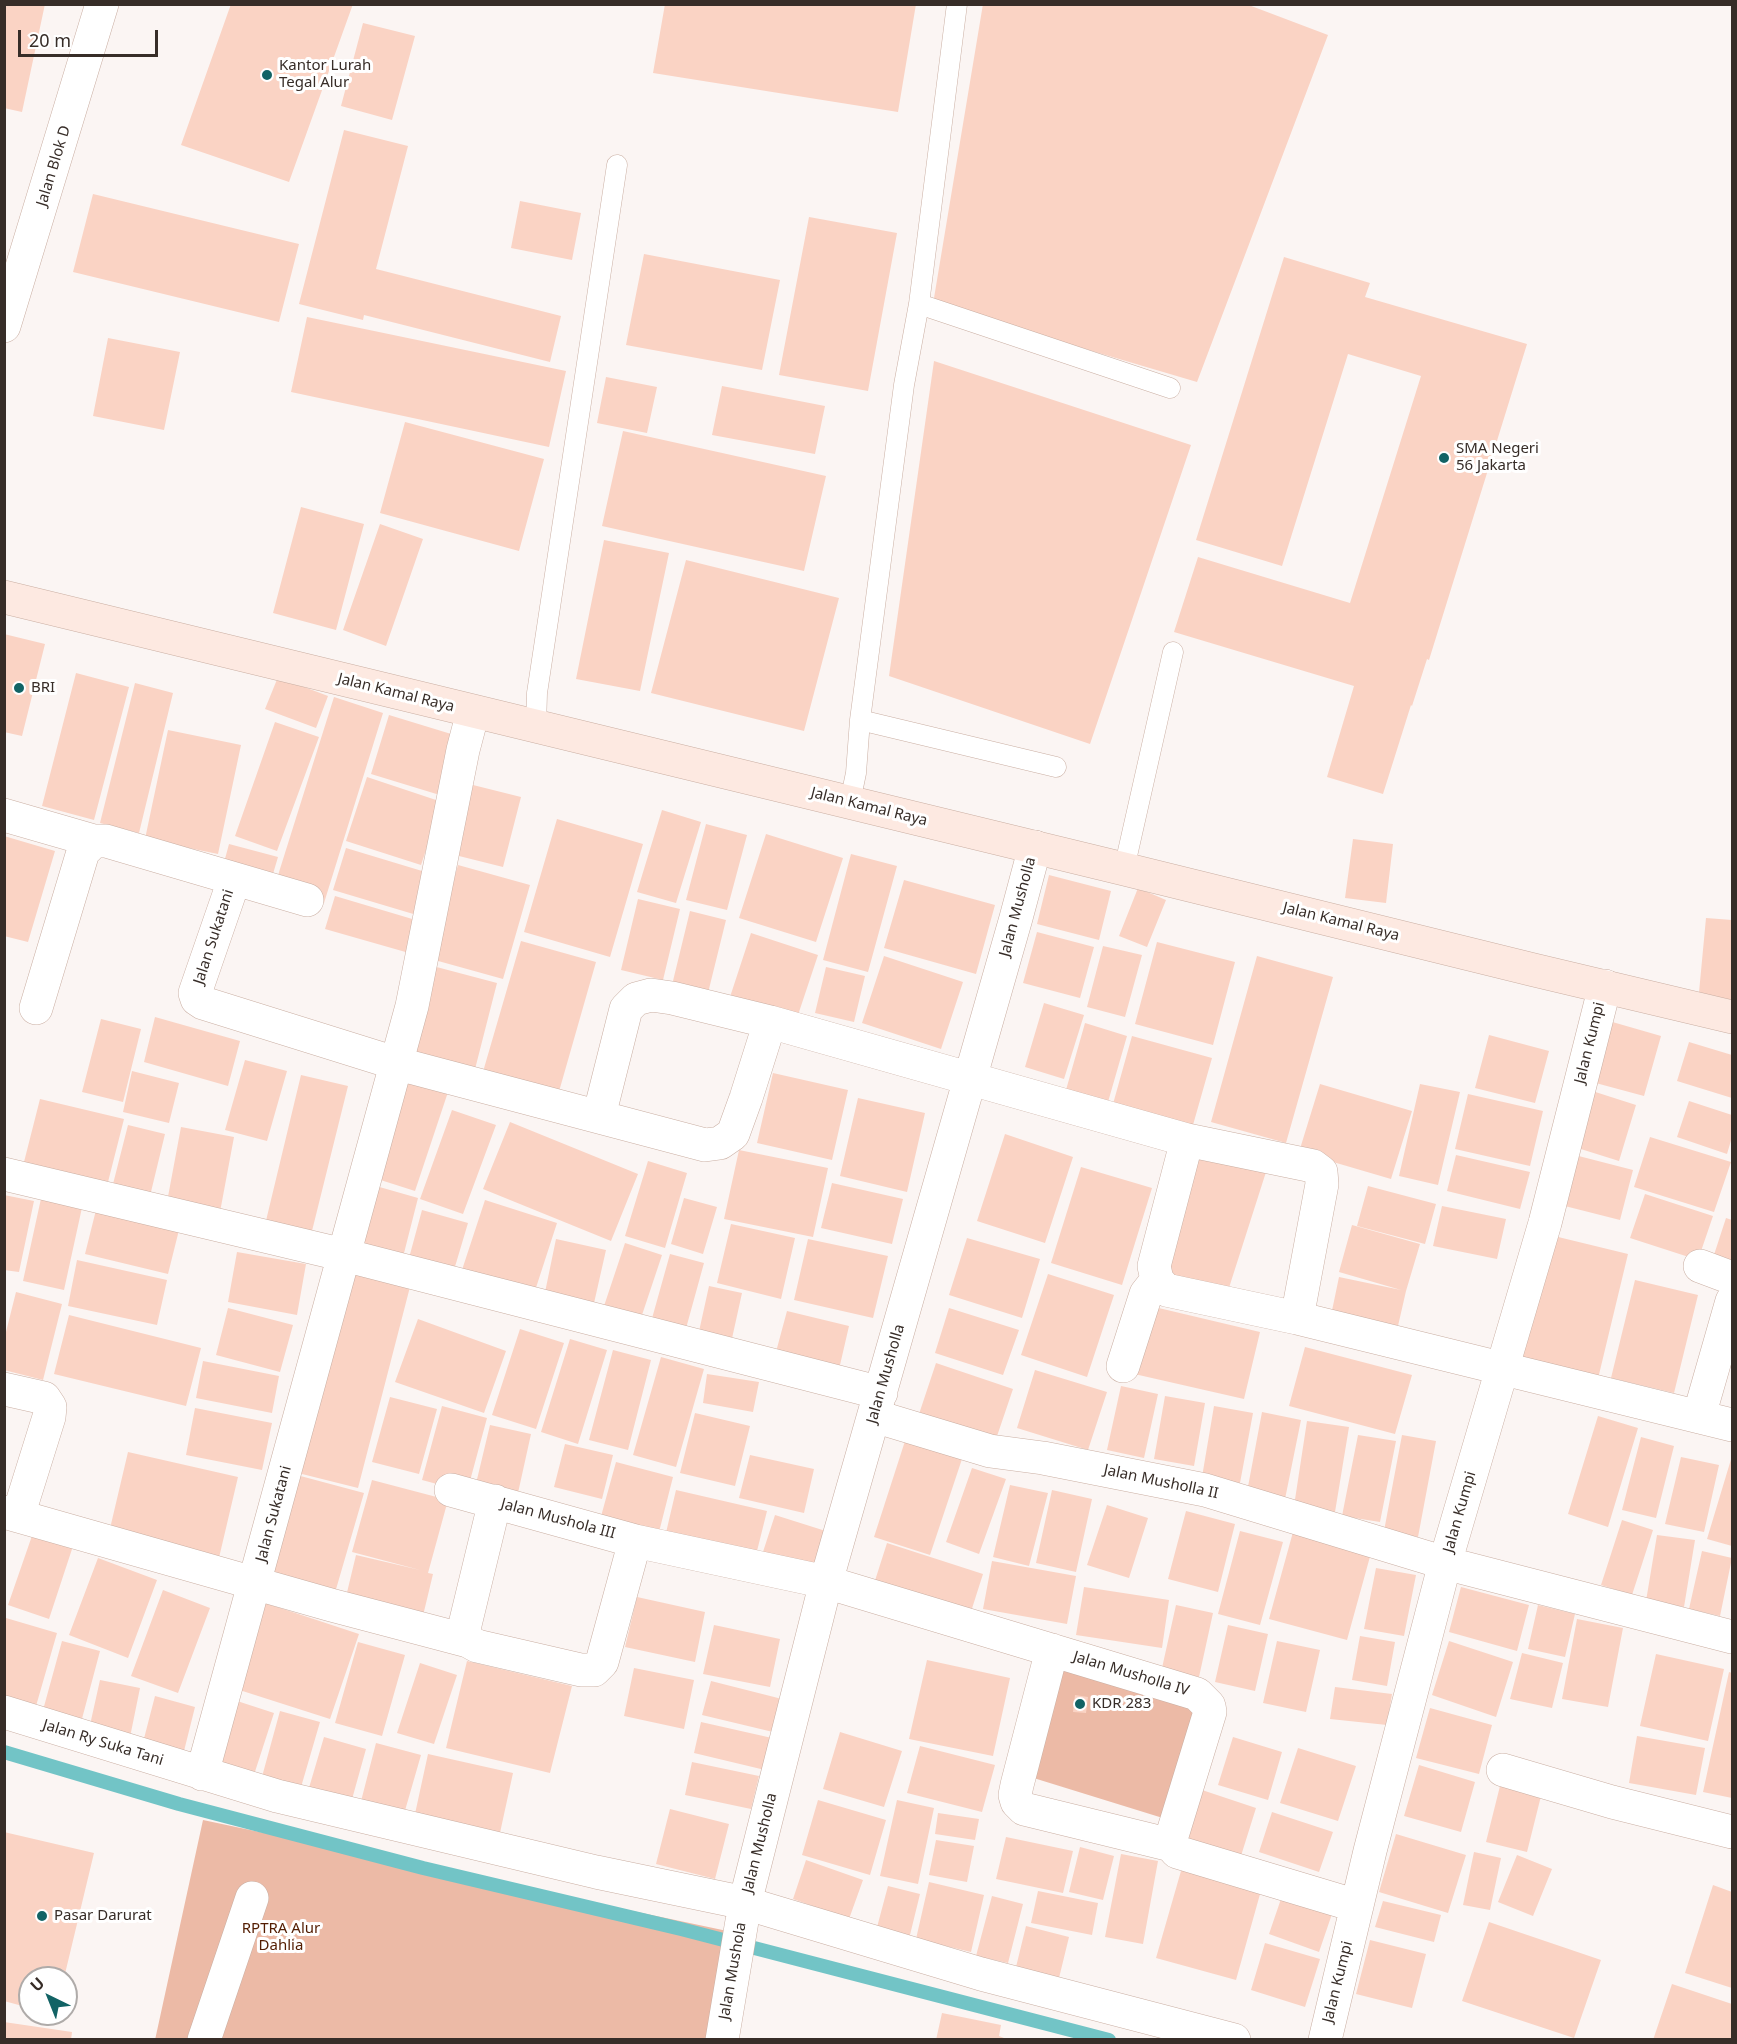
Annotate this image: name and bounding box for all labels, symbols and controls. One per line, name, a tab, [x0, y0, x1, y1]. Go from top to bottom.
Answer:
scale bar	[21, 18, 160, 56]
text: 20 m	[29, 28, 71, 52]
place label: Kantor Lurah Tegal Alur	[279, 57, 371, 92]
marker: Kantor Lurah Tegal Alur	[260, 68, 274, 82]
street label: Jalan Blok D	[33, 123, 75, 209]
place label: SMA Negeri 56 Jakarta	[1456, 440, 1539, 475]
marker: SMA Negeri 56 Jakarta	[1437, 451, 1451, 465]
street label: Jalan Kamal Raya	[336, 670, 456, 716]
place label: BRI	[31, 679, 55, 697]
marker: BRI	[12, 681, 26, 695]
street label: Jalan Kamal Raya	[809, 784, 929, 830]
street label: Jalan Musholla	[996, 855, 1040, 959]
street label: Jalan Sukatani	[190, 887, 238, 987]
street label: Jalan Kamal Raya	[1281, 899, 1401, 945]
street label: Jalan Kumpi	[1571, 1000, 1609, 1086]
street label: Jalan Musholla	[863, 1322, 909, 1426]
street label: Jalan Musholla II	[1102, 1461, 1220, 1503]
street label: Jalan Sukatani	[253, 1464, 295, 1564]
street label: Jalan Kumpi	[1440, 1469, 1480, 1555]
street label: Jalan Mushola III	[499, 1495, 617, 1543]
street label: Jalan Musholla IV	[1071, 1648, 1191, 1700]
place label: KDR 283	[1092, 1695, 1151, 1713]
marker: KDR 283	[1073, 1697, 1087, 1711]
street label: Jalan Ry Suka Tani	[40, 1716, 166, 1770]
street label: Jalan Musholla	[739, 1791, 781, 1895]
place label: Pasar Darurat	[54, 1907, 152, 1925]
marker: Pasar Darurat	[35, 1909, 49, 1923]
park label: RPTRA Alur Dahlia	[242, 1920, 320, 1955]
street label: Jalan Mushola	[716, 1921, 750, 2021]
street label: Jalan Kumpi	[1319, 1939, 1357, 2025]
north arrow	[18, 1966, 78, 2026]
text: U	[25, 1972, 49, 1996]

